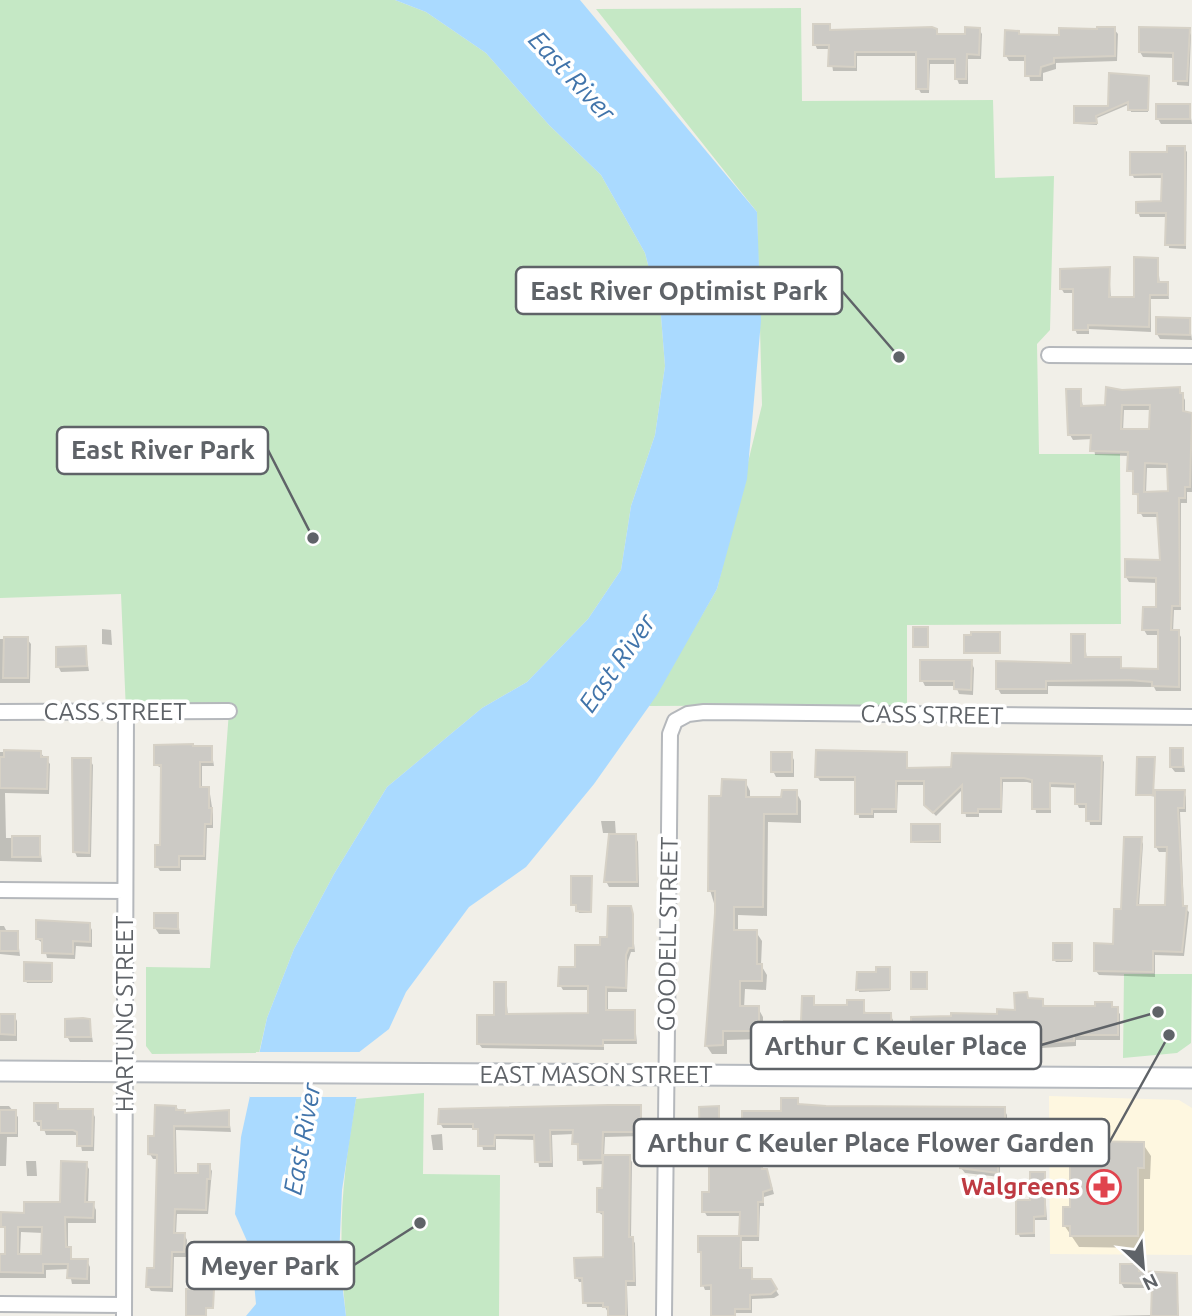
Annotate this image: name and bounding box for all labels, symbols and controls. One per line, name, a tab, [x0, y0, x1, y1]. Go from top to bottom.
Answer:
water label: East River	[523, 25, 622, 128]
callout: East River Optimist Park	[516, 267, 842, 314]
text: East River Optimist Park	[530, 276, 828, 305]
callout: East River Park	[57, 427, 268, 474]
text: East River Park	[71, 435, 255, 464]
water label: East River	[572, 607, 661, 717]
street label: CASS STREET	[43, 698, 187, 725]
street label: CASS STREET	[860, 700, 1004, 729]
street label: GOODELL STREET	[652, 836, 683, 1032]
street label: HARTUNG STREET	[111, 916, 138, 1112]
callout: Arthur C Keuler Place	[751, 1022, 1041, 1069]
text: Arthur C Keuler Place	[765, 1031, 1027, 1060]
street label: EAST MASON STREET	[480, 1061, 712, 1088]
water label: East River	[277, 1080, 326, 1197]
callout: Arthur C Keuler Place Flower Garden	[634, 1119, 1109, 1166]
text: Arthur C Keuler Place Flower Garden	[648, 1128, 1094, 1157]
pharmacy icon: Walgreens	[1085, 1168, 1123, 1206]
place label: Walgreens	[961, 1173, 1080, 1200]
north arrow	[1108, 1232, 1178, 1302]
callout: Meyer Park	[187, 1242, 354, 1289]
text: Meyer Park	[201, 1251, 340, 1280]
text: N	[1139, 1269, 1162, 1295]

